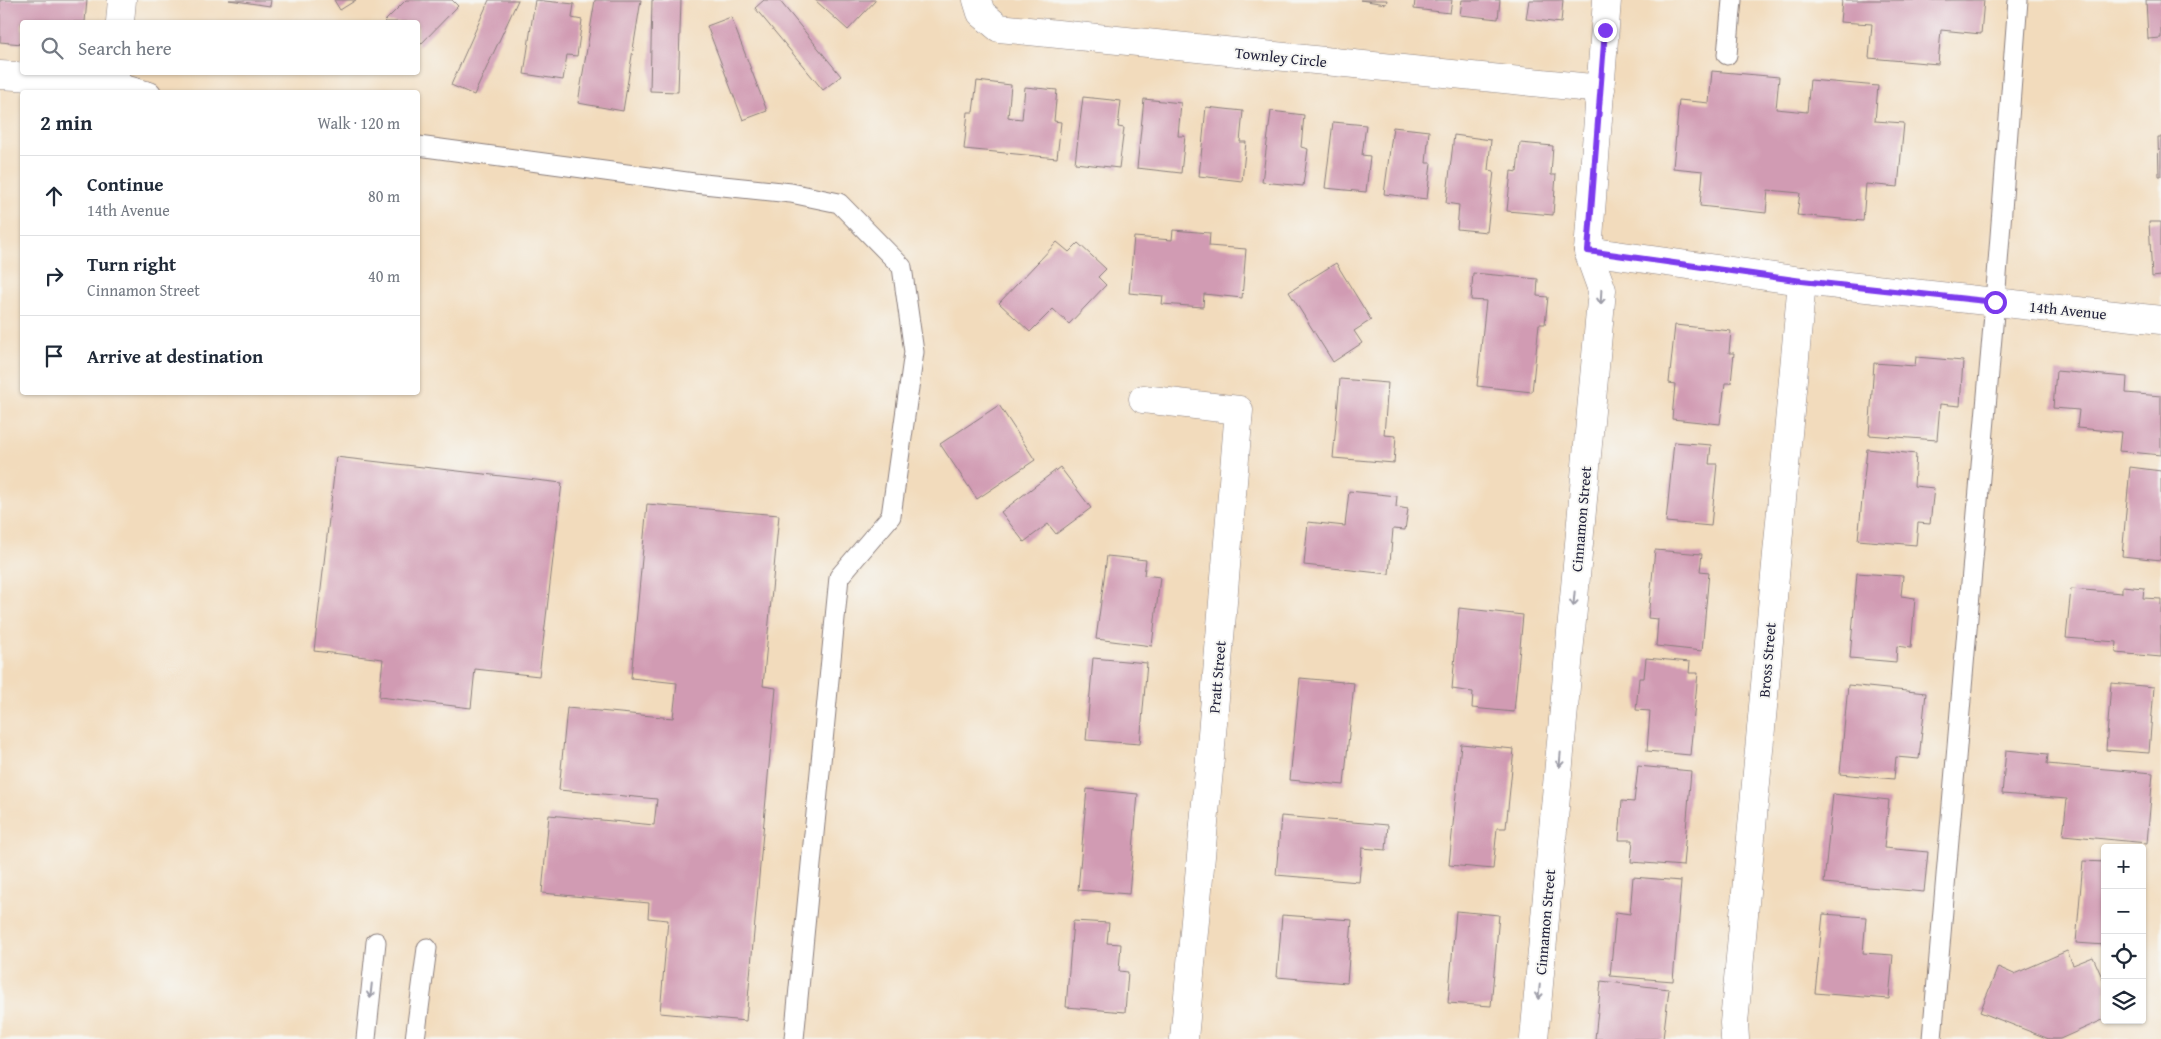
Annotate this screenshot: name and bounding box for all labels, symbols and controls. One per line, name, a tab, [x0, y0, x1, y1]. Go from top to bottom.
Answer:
route end	[1594, 19, 1617, 42]
search box	[20, 20, 420, 75]
icon: search	[38, 34, 66, 62]
text: Search here	[78, 34, 172, 62]
street label: Townley Circle	[1234, 42, 1328, 72]
text: 2 min	[40, 107, 92, 138]
text: Walk · 120 m	[317, 111, 400, 135]
text: Continue	[87, 170, 164, 198]
icon: ahead	[40, 182, 68, 210]
text: 80 m	[368, 184, 400, 208]
text: 14th Avenue	[87, 198, 170, 222]
text: Turn right	[87, 250, 176, 278]
icon: right	[40, 262, 68, 290]
text: 40 m	[368, 264, 400, 288]
text: Cinnamon Street	[87, 278, 200, 302]
one-way arrow	[1596, 289, 1605, 305]
route start	[1984, 291, 2007, 314]
street label: 14th Avenue	[2028, 296, 2108, 324]
icon: arrive	[40, 342, 68, 370]
text: Arrive at destination	[87, 342, 263, 370]
street label: Cinnamon Street	[1566, 465, 1596, 573]
one-way arrow	[1569, 590, 1579, 606]
street label: Bross Street	[1753, 621, 1781, 698]
street label: Pratt Street	[1203, 639, 1231, 714]
one-way arrow	[1555, 752, 1565, 768]
map controls	[2101, 844, 2146, 1024]
button: +	[2101, 844, 2146, 889]
street label: Cinnamon Street	[1530, 868, 1560, 976]
button: −	[2101, 889, 2146, 934]
button: locate	[2101, 934, 2146, 979]
button: layers	[2101, 979, 2146, 1024]
one-way arrow	[366, 982, 376, 998]
one-way arrow	[1534, 984, 1544, 1000]

